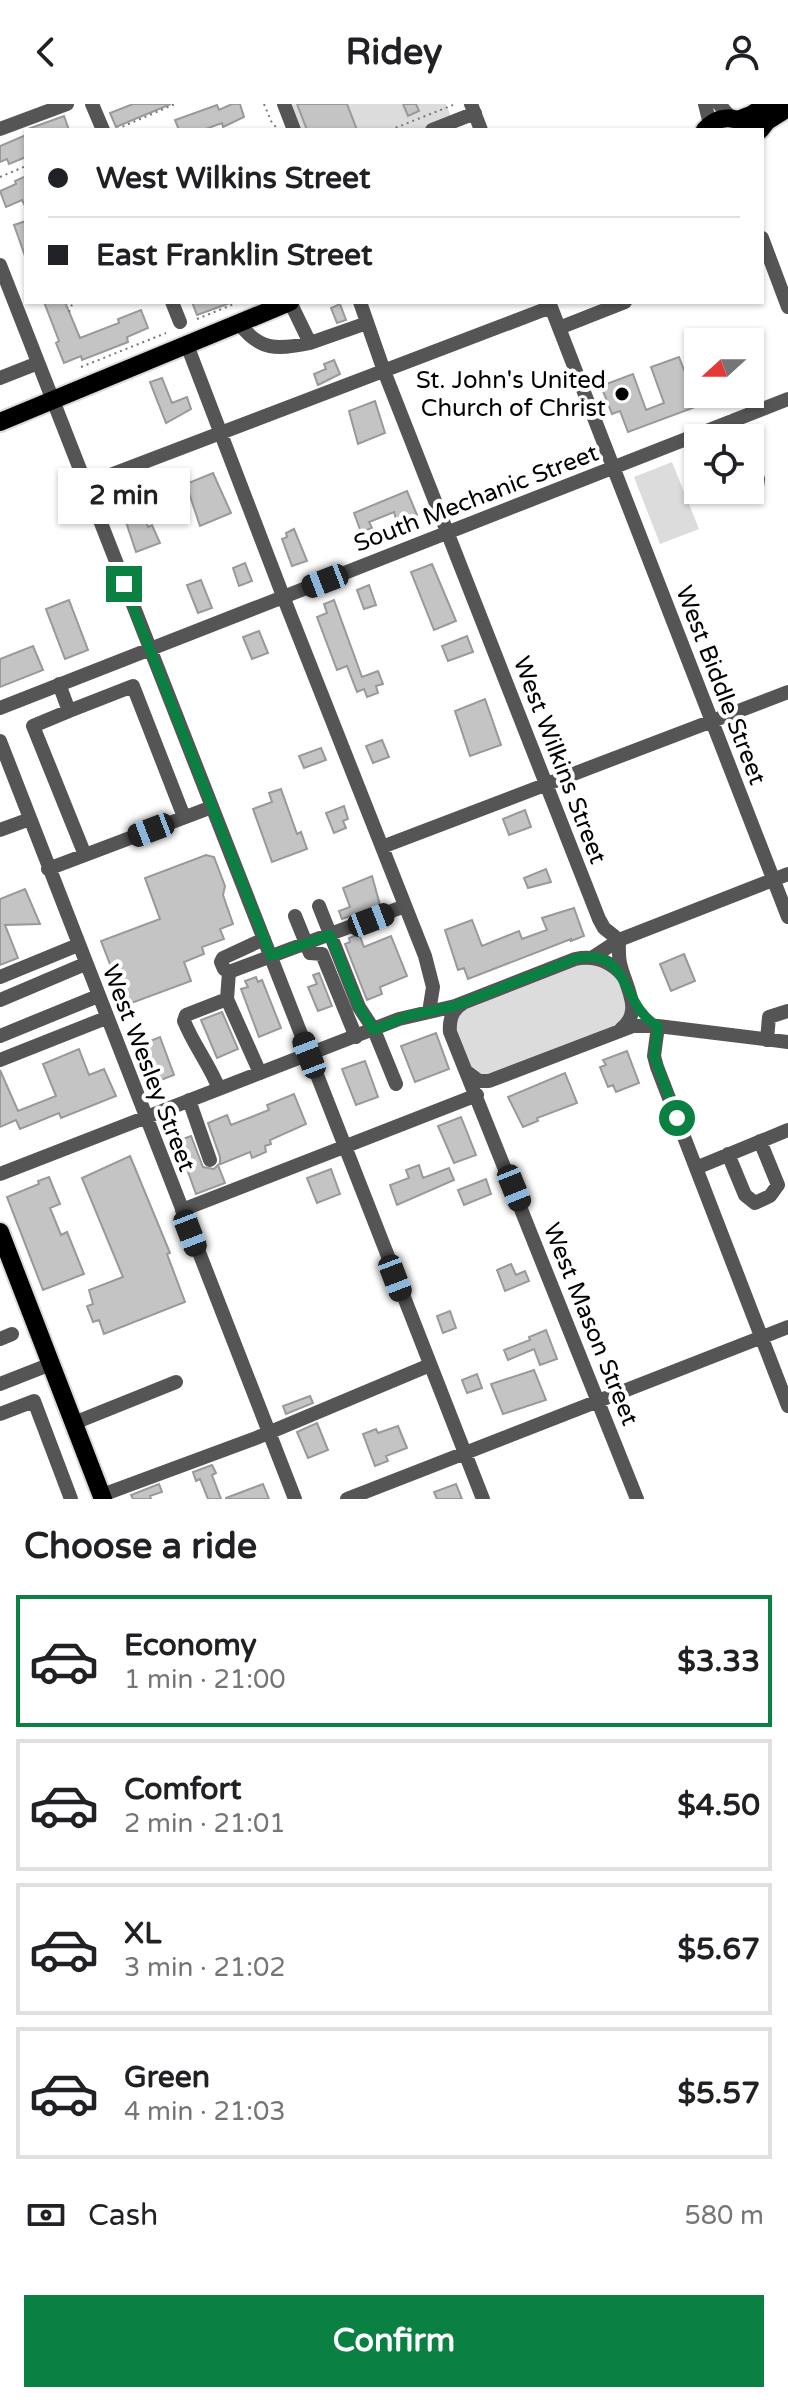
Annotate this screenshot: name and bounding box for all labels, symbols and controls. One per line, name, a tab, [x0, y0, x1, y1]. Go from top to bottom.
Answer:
icon: back	[24, 30, 68, 74]
icon: person	[720, 30, 764, 74]
text: Ridey	[346, 31, 442, 74]
text: West Wilkins Street	[96, 160, 371, 197]
text: East Franklin Street	[96, 237, 372, 274]
north arrow	[684, 328, 764, 408]
map controls	[684, 328, 764, 504]
place label: St. John's United Church of Christ	[416, 366, 606, 423]
marker: St. John's United Church of Christ	[613, 385, 631, 403]
button: locate	[684, 424, 764, 504]
street label: South Mechanic Street	[350, 438, 603, 559]
callout: 2 min	[58, 468, 190, 524]
text: 2 min	[89, 480, 159, 511]
car	[298, 561, 352, 601]
route end	[106, 566, 142, 602]
street label: West Biddle Street	[669, 582, 772, 789]
street label: West Wilkins Street	[507, 652, 612, 868]
car	[124, 810, 178, 850]
car	[344, 900, 398, 940]
street label: West Wesley Street	[96, 961, 201, 1176]
car	[289, 1028, 329, 1082]
route start	[659, 1100, 695, 1136]
car	[494, 1161, 534, 1215]
car	[170, 1206, 210, 1260]
street label: West Mason Street	[537, 1219, 644, 1430]
car	[375, 1251, 415, 1305]
text: Choose a ride	[24, 1525, 257, 1568]
icon: car	[28, 1625, 100, 1697]
text: Economy	[124, 1627, 257, 1664]
text: $3.33	[677, 1643, 760, 1680]
text: 1 min · 21:00	[124, 1664, 286, 1695]
icon: car	[28, 1769, 100, 1841]
text: Comfort	[124, 1771, 242, 1808]
text: $4.50	[677, 1787, 760, 1824]
text: 2 min · 21:01	[124, 1808, 286, 1839]
icon: car	[28, 1913, 100, 1985]
text: XL	[124, 1915, 161, 1952]
text: $5.67	[678, 1931, 760, 1968]
text: 3 min · 21:02	[124, 1952, 286, 1983]
icon: car	[28, 2057, 100, 2129]
text: Green	[124, 2059, 210, 2096]
text: $5.57	[678, 2075, 760, 2112]
text: 4 min · 21:03	[124, 2096, 286, 2127]
icon: cash	[24, 2193, 68, 2237]
text: Cash	[88, 2197, 158, 2234]
text: 580 m	[684, 2200, 764, 2231]
button: Confirm	[24, 2295, 764, 2387]

